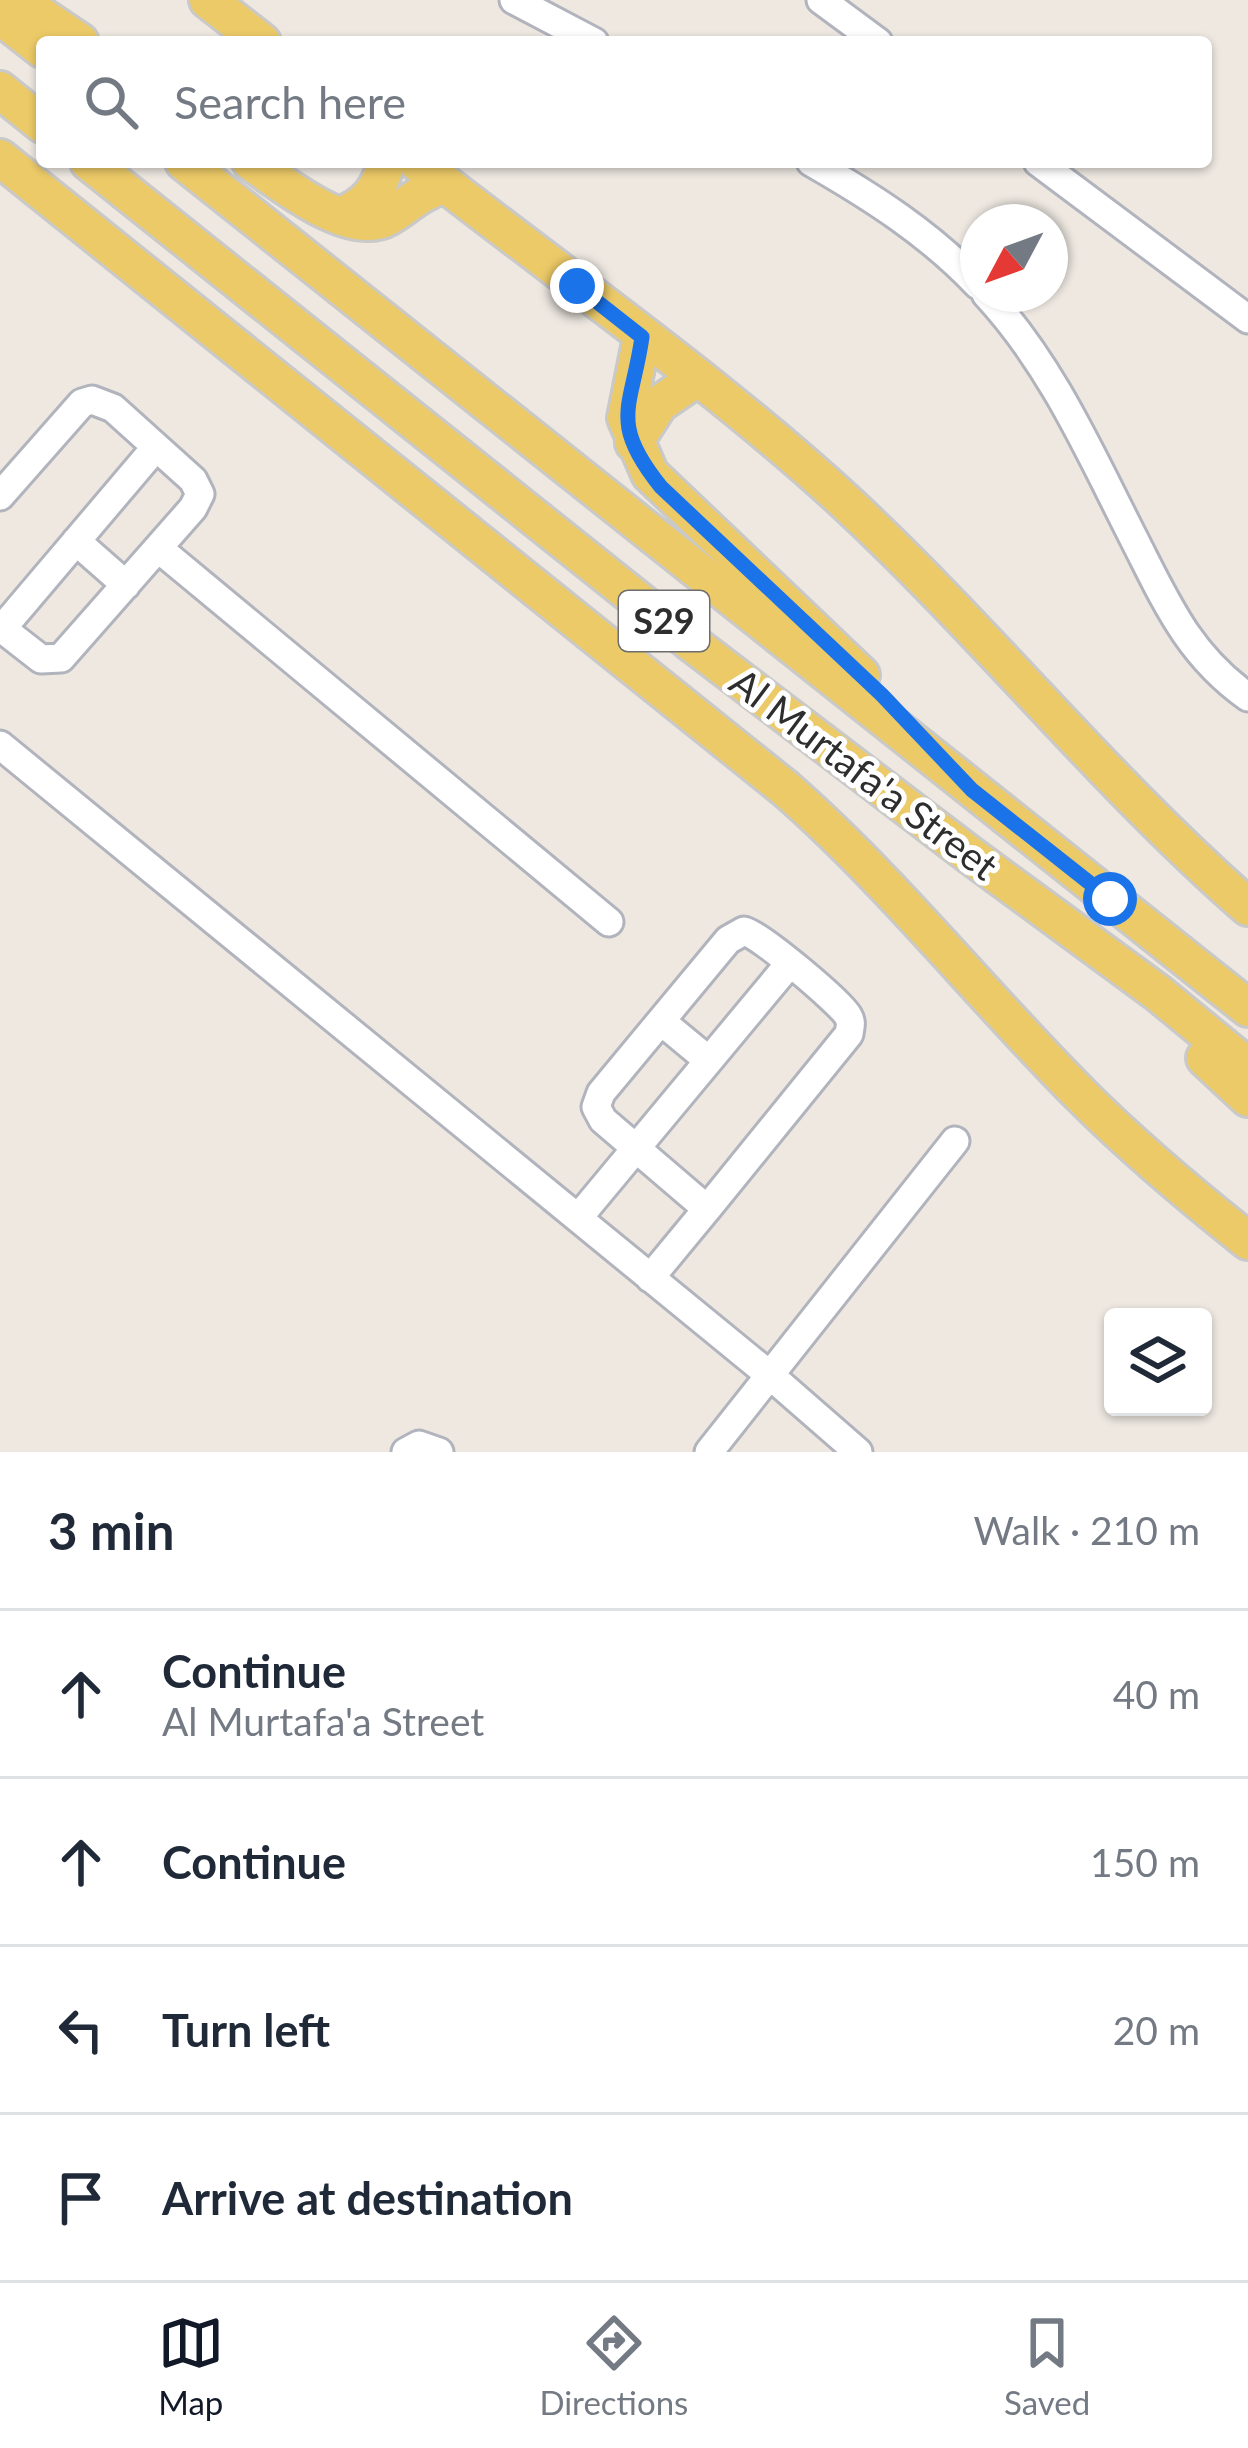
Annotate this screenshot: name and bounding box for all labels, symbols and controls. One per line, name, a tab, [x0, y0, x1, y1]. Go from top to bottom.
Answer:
search box	[36, 36, 1212, 168]
icon: search	[78, 69, 144, 135]
text: Search here	[174, 75, 406, 129]
north arrow	[960, 204, 1068, 312]
route end	[550, 259, 604, 313]
road number: S29	[619, 591, 709, 651]
street label: Al Murtafa'a Street	[722, 658, 1007, 889]
route start	[1083, 872, 1137, 926]
map controls	[1104, 1308, 1212, 1416]
button: layers	[1104, 1308, 1212, 1416]
text: 3 min	[48, 1500, 174, 1561]
text: Walk · 210 m	[973, 1507, 1200, 1553]
text: Continue	[162, 1644, 346, 1698]
icon: ahead	[48, 1661, 114, 1727]
text: 40 m	[1113, 1671, 1200, 1717]
text: Al Murtafa'a Street	[162, 1698, 484, 1744]
icon: ahead	[48, 1829, 114, 1895]
text: Continue	[162, 1835, 346, 1889]
text: 150 m	[1090, 1839, 1200, 1885]
icon: left	[48, 1997, 114, 2063]
text: Turn left	[162, 2003, 330, 2057]
text: 20 m	[1113, 2007, 1200, 2053]
icon: arrive	[48, 2165, 114, 2231]
text: Arrive at destination	[162, 2171, 573, 2225]
tab: Map	[158, 2310, 224, 2422]
tab: Directions	[539, 2310, 688, 2422]
tab: Saved	[1004, 2310, 1090, 2422]

